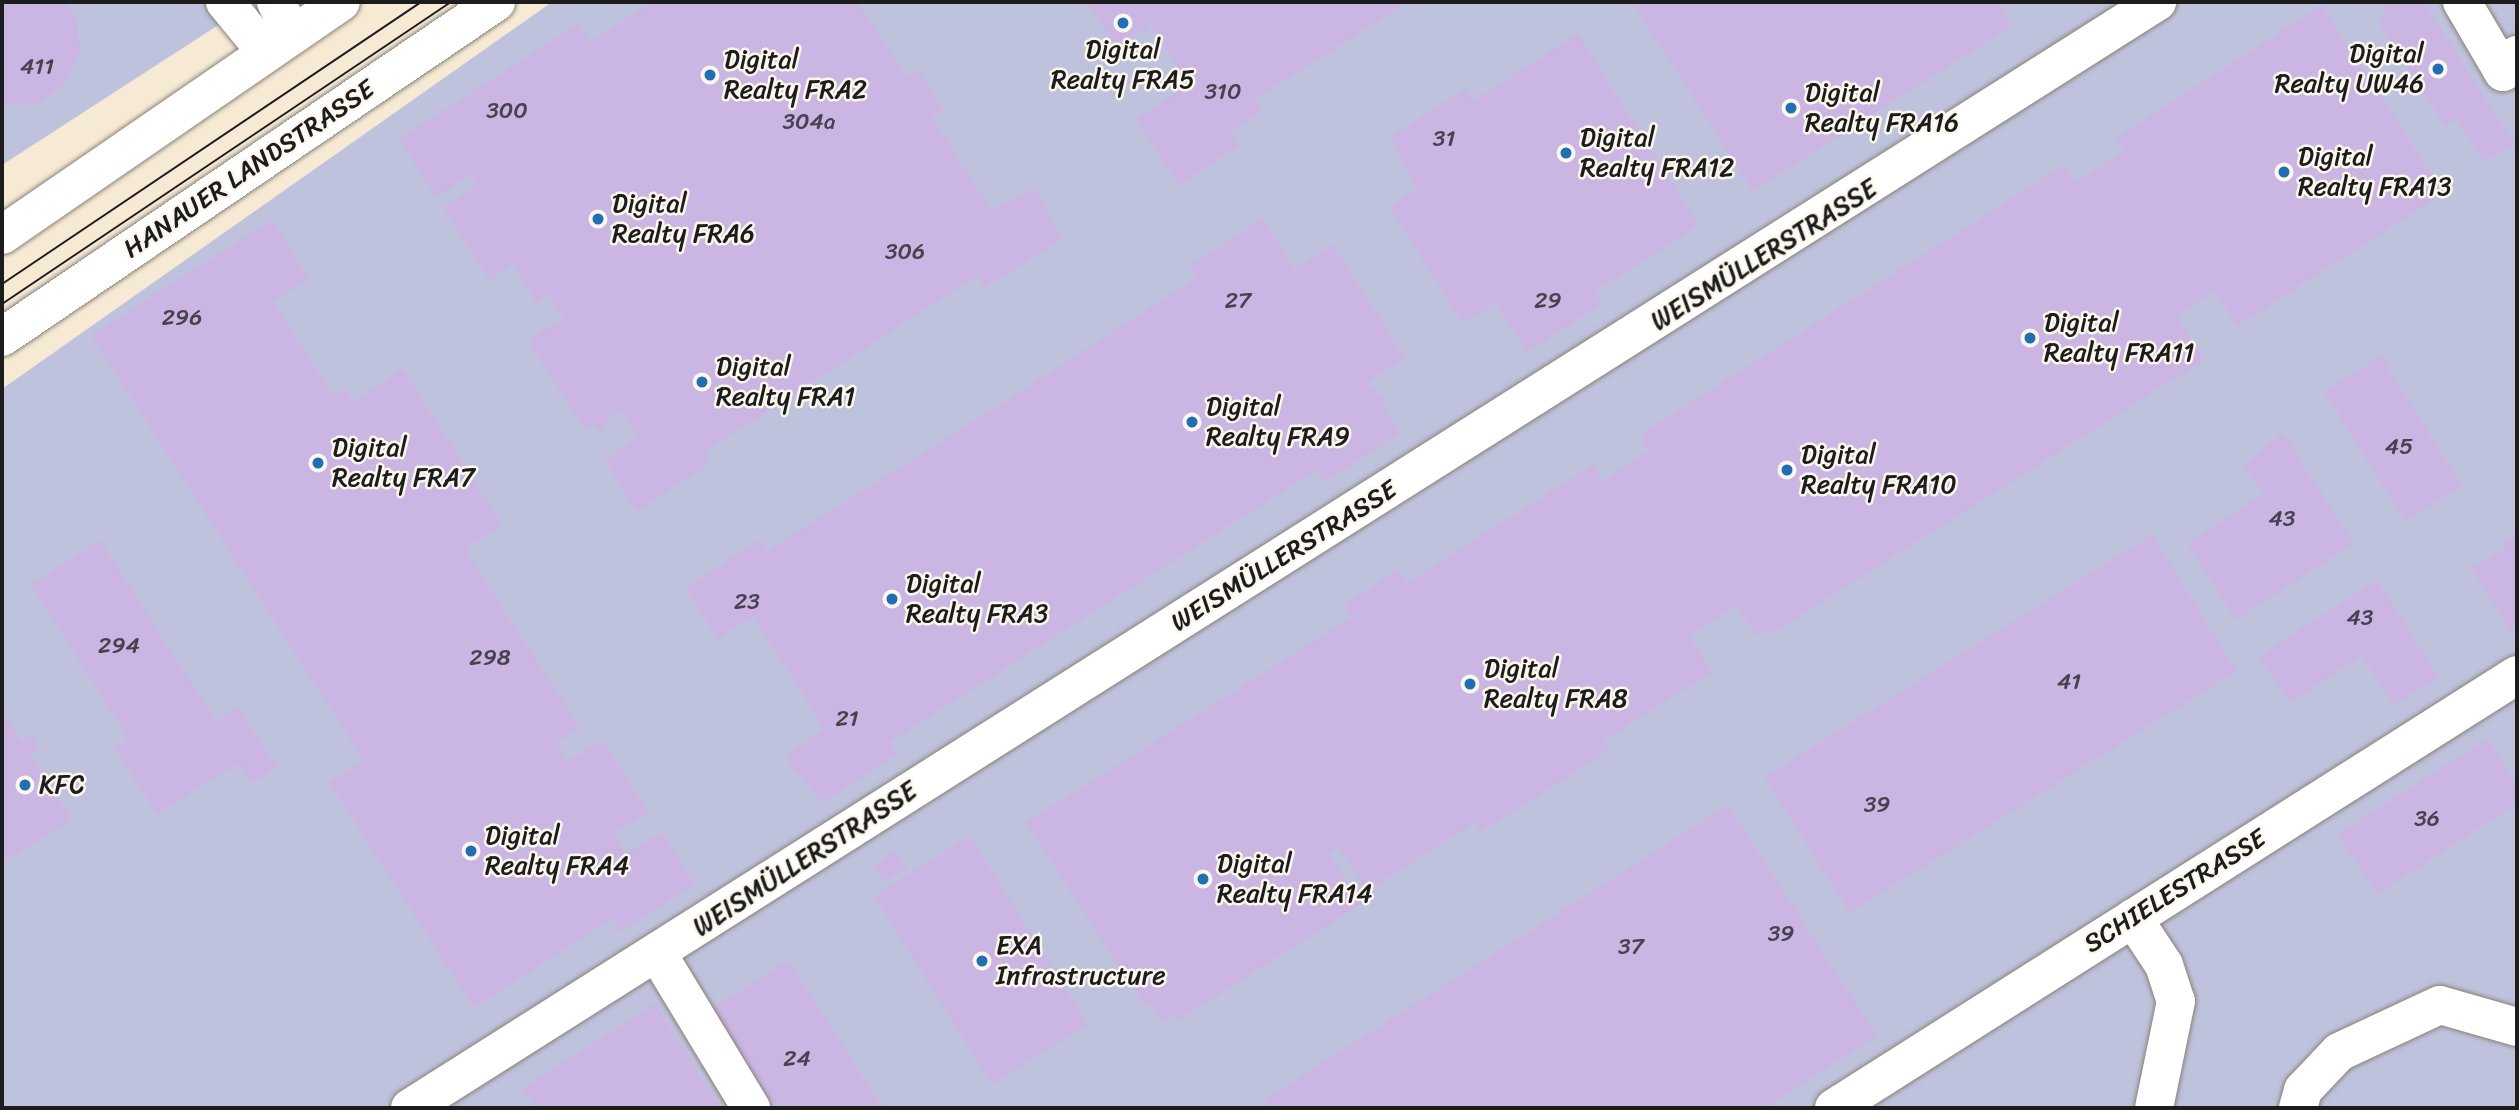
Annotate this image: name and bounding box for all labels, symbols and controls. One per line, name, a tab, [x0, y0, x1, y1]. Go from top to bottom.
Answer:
marker: Digital Realty FRA5	[1115, 15, 1131, 31]
place label: Digital Realty FRA5	[1051, 34, 1195, 96]
place label: Digital Realty UW46	[2275, 38, 2424, 100]
place label: Digital Realty FRA2	[724, 44, 867, 106]
house number: 411	[20, 53, 54, 81]
marker: Digital Realty UW46	[2430, 61, 2446, 77]
marker: Digital Realty FRA2	[702, 67, 718, 83]
street label: HANAUER LANDSTRASSE	[117, 73, 381, 265]
place label: Digital Realty FRA16	[1805, 77, 1959, 138]
house number: 310	[1204, 78, 1242, 106]
house number: 300	[486, 97, 528, 125]
marker: Digital Realty FRA16	[1783, 100, 1799, 116]
house number: 304a	[782, 108, 836, 136]
place label: Digital Realty FRA12	[1580, 122, 1734, 184]
house number: 31	[1433, 125, 1455, 153]
place label: Digital Realty FRA13	[2298, 141, 2451, 202]
marker: Digital Realty FRA12	[1558, 145, 1574, 161]
marker: Digital Realty FRA13	[2276, 164, 2292, 180]
street label: WEISMÜLLERSTRASSE	[1645, 173, 1883, 337]
place label: Digital Realty FRA6	[612, 188, 755, 249]
marker: Digital Realty FRA6	[590, 211, 606, 227]
house number: 306	[885, 238, 925, 266]
house number: 27	[1225, 287, 1251, 315]
house number: 29	[1534, 287, 1562, 315]
house number: 296	[162, 304, 202, 332]
place label: Digital Realty FRA11	[2044, 307, 2194, 368]
marker: Digital Realty FRA11	[2022, 330, 2038, 346]
place label: Digital Realty FRA1	[716, 351, 855, 412]
marker: Digital Realty FRA1	[694, 374, 710, 390]
place label: Digital Realty FRA9	[1206, 391, 1350, 452]
marker: Digital Realty FRA9	[1184, 414, 1200, 430]
place label: Digital Realty FRA7	[332, 432, 475, 494]
house number: 45	[2385, 433, 2413, 461]
place label: Digital Realty FRA10	[1801, 439, 1957, 500]
marker: Digital Realty FRA7	[310, 455, 326, 471]
marker: Digital Realty FRA10	[1779, 462, 1795, 478]
street label: WEISMÜLLERSTRASSE	[1165, 474, 1403, 638]
house number: 43	[2268, 505, 2296, 533]
place label: Digital Realty FRA3	[906, 568, 1048, 630]
house number: 23	[734, 588, 760, 616]
marker: Digital Realty FRA3	[884, 591, 900, 607]
house number: 43	[2346, 604, 2374, 632]
house number: 294	[98, 632, 140, 660]
house number: 298	[469, 644, 511, 672]
place label: Digital Realty FRA8	[1484, 653, 1628, 714]
house number: 41	[2057, 668, 2081, 696]
marker: Digital Realty FRA8	[1462, 676, 1478, 692]
house number: 21	[835, 705, 859, 733]
place label: KFC	[39, 769, 85, 801]
street label: WEISMÜLLERSTRASSE	[687, 775, 923, 943]
marker: KFC	[17, 777, 33, 793]
house number: 39	[1864, 791, 1890, 819]
house number: 36	[2414, 805, 2440, 833]
place label: Digital Realty FRA4	[485, 820, 629, 882]
street label: SCHIELESTRASSE	[2078, 822, 2272, 960]
marker: Digital Realty FRA4	[463, 843, 479, 859]
place label: Digital Realty FRA14	[1217, 848, 1372, 910]
marker: Digital Realty FRA14	[1195, 871, 1211, 887]
house number: 39	[1768, 920, 1794, 948]
place label: EXA Infrastructure	[996, 930, 1166, 992]
house number: 37	[1618, 933, 1644, 961]
marker: EXA Infrastructure	[974, 953, 990, 969]
house number: 24	[783, 1045, 811, 1073]

